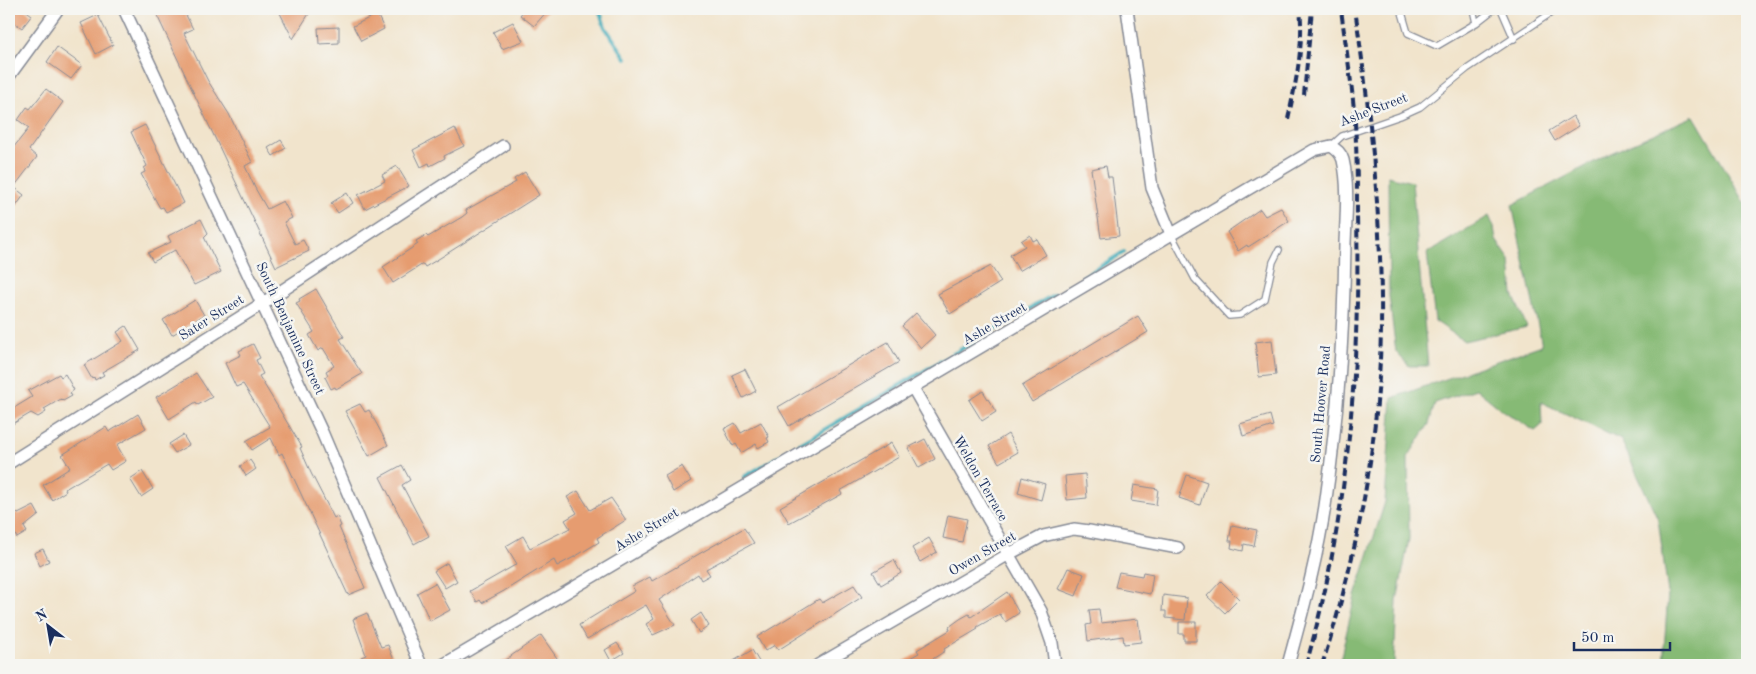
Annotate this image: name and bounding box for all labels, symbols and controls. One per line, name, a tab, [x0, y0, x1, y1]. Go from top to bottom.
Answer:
street label: Ashe Street	[1337, 90, 1409, 129]
street label: South Benjamine Street	[253, 260, 327, 397]
street label: Sater Street	[177, 292, 247, 343]
street label: Ashe Street	[960, 300, 1029, 348]
street label: South Hoover Road	[1309, 345, 1333, 463]
street label: Weldon Terrace	[950, 433, 1010, 524]
street label: Ashe Street	[612, 505, 681, 554]
street label: Owen Street	[947, 529, 1019, 579]
north arrow	[22, 602, 72, 652]
text: N	[34, 607, 50, 624]
scale bar	[1574, 619, 1670, 651]
text: 50 m	[1581, 631, 1615, 646]

